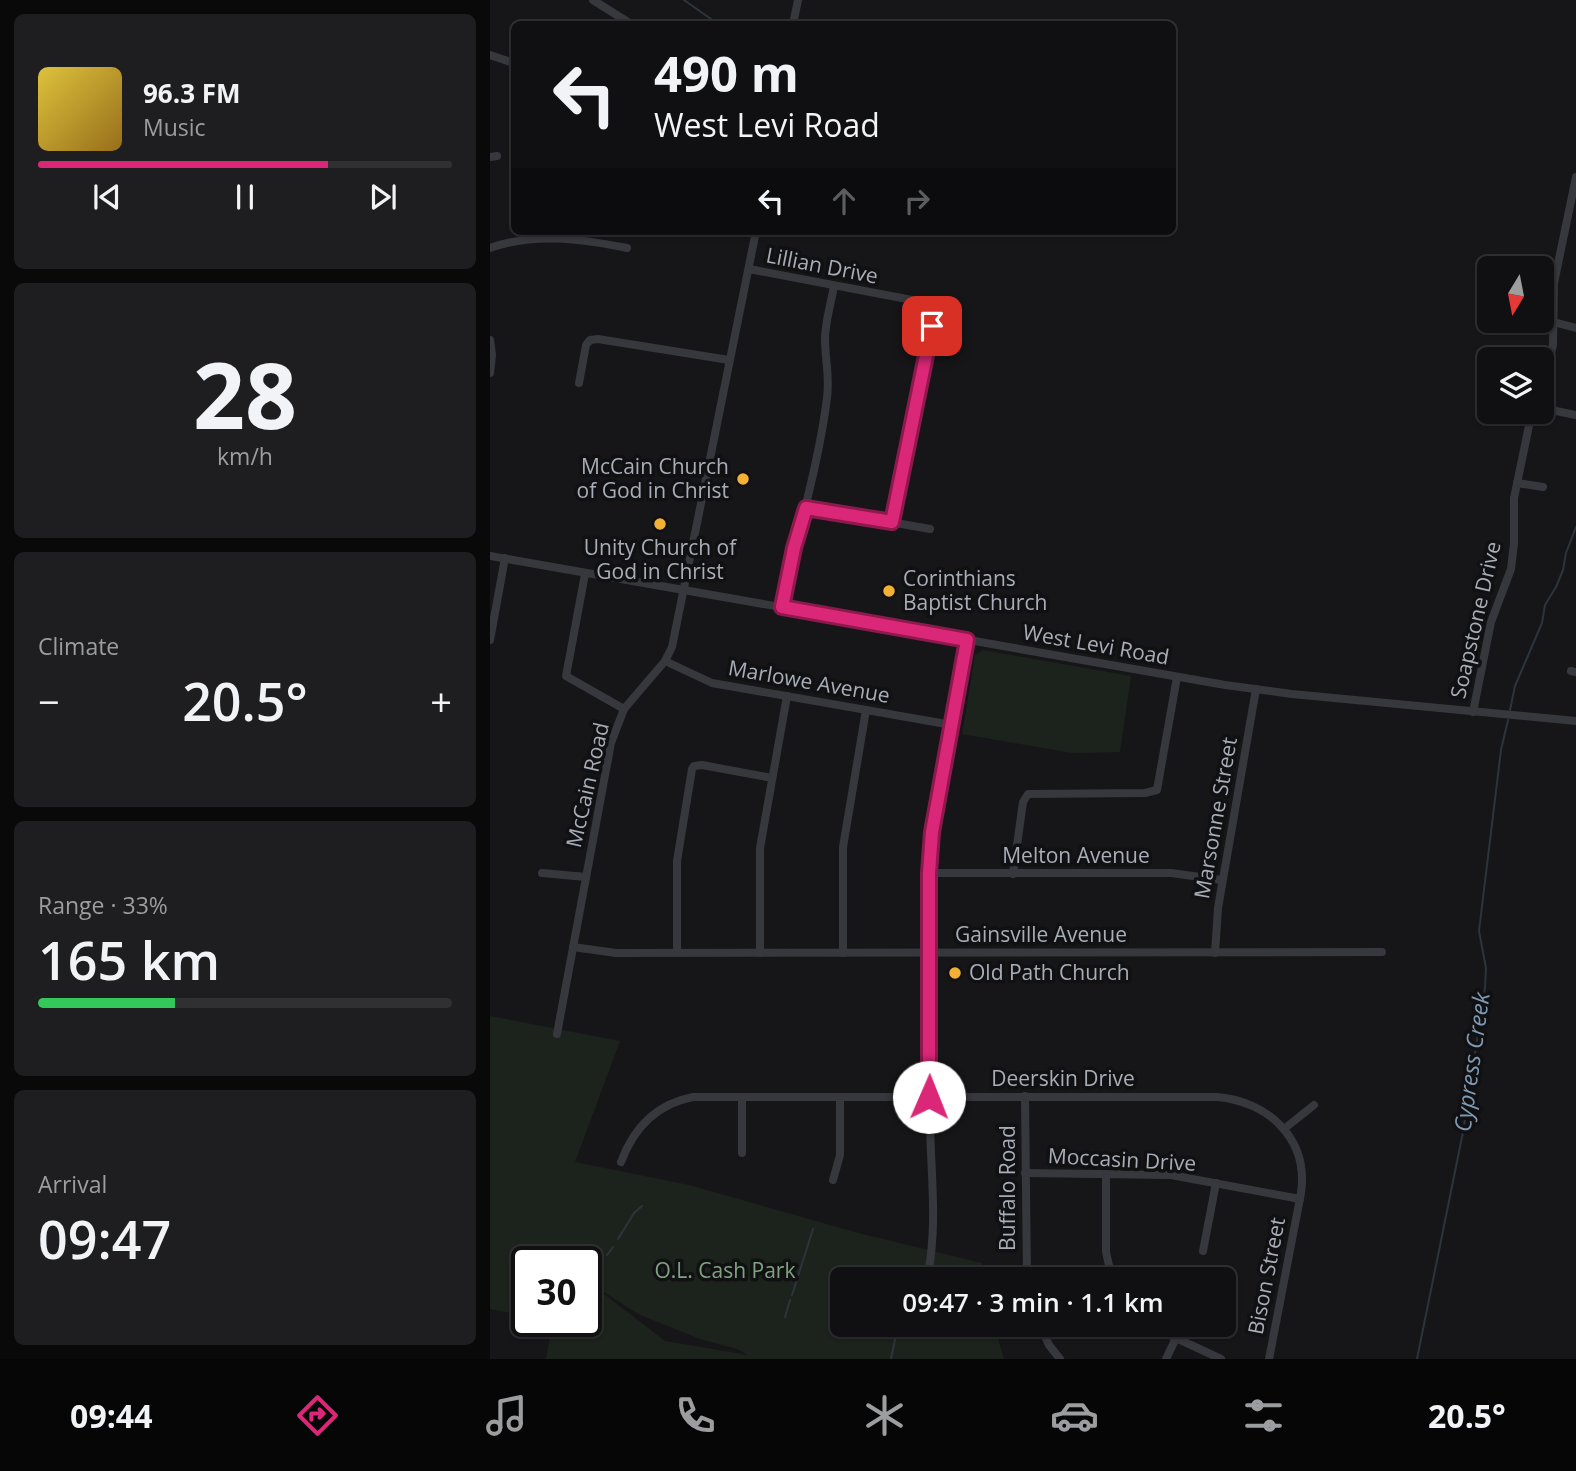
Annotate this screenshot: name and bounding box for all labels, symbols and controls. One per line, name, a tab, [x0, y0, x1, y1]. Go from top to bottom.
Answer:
text: 490 m	[654, 40, 799, 106]
icon: left	[539, 49, 630, 140]
text: 96.3 FM	[143, 75, 241, 111]
text: West Levi Road	[654, 103, 880, 146]
text: Music	[143, 111, 206, 143]
icon: previous	[88, 178, 126, 216]
icon: pause	[226, 178, 264, 216]
icon: next	[364, 178, 402, 216]
icon: left	[752, 182, 790, 220]
icon: ahead	[825, 182, 863, 220]
icon: right	[898, 182, 936, 220]
street label: Lillian Drive	[764, 240, 881, 290]
north arrow	[1477, 256, 1554, 332]
map controls	[1477, 256, 1554, 424]
pin	[902, 296, 962, 356]
icon: arrive	[913, 307, 951, 345]
text: 28	[193, 332, 297, 456]
button: layers	[1477, 347, 1554, 424]
text: km/h	[217, 440, 273, 472]
place label: McCain Church of God in Christ	[577, 452, 729, 504]
marker: McCain Church of God in Christ	[735, 471, 751, 487]
marker: Unity Church of God in Christ	[652, 516, 668, 532]
place label: Unity Church of God in Christ	[584, 533, 738, 585]
street label: Soapstone Drive	[1443, 539, 1507, 701]
place label: Corinthians Baptist Church	[903, 564, 1047, 616]
marker: Corinthians Baptist Church	[881, 583, 897, 599]
street label: West Levi Road	[1021, 617, 1172, 671]
text: Climate	[38, 630, 119, 662]
street label: Marlowe Avenue	[726, 653, 892, 709]
text: 20.5°	[182, 665, 308, 736]
text: −	[38, 675, 60, 727]
text: +	[430, 675, 452, 727]
street label: McCain Road	[559, 719, 615, 850]
street label: Marsonne Street	[1187, 735, 1243, 901]
street label: Melton Avenue	[1002, 841, 1150, 869]
text: Range · 33%	[38, 889, 168, 921]
street label: Gainsville Avenue	[955, 920, 1127, 948]
text: 165 km	[38, 924, 220, 995]
place label: Old Path Church	[969, 958, 1130, 986]
marker: Old Path Church	[947, 965, 963, 981]
water label: Cypress Creek	[1445, 989, 1497, 1134]
position arrow	[892, 1060, 966, 1134]
street label: Deerskin Drive	[991, 1064, 1135, 1092]
street label: Buffalo Road	[993, 1125, 1021, 1251]
street label: Moccasin Drive	[1047, 1141, 1197, 1177]
text: Arrival	[38, 1168, 107, 1200]
text: 09:47	[38, 1203, 171, 1274]
street label: Bison Street	[1241, 1215, 1291, 1337]
speed limit sign: 30	[511, 1246, 602, 1337]
park label: O.L. Cash Park	[655, 1256, 795, 1284]
text: 09:47 · 3 min · 1.1 km	[902, 1284, 1164, 1320]
icon: directions	[293, 1391, 342, 1440]
icon: music	[482, 1391, 531, 1440]
icon: phone	[671, 1391, 720, 1440]
icon: climate	[860, 1391, 909, 1440]
icon: car	[1050, 1391, 1099, 1440]
icon: filters	[1239, 1391, 1288, 1440]
text: 09:44	[70, 1394, 152, 1437]
text: 20.5°	[1428, 1394, 1506, 1437]

